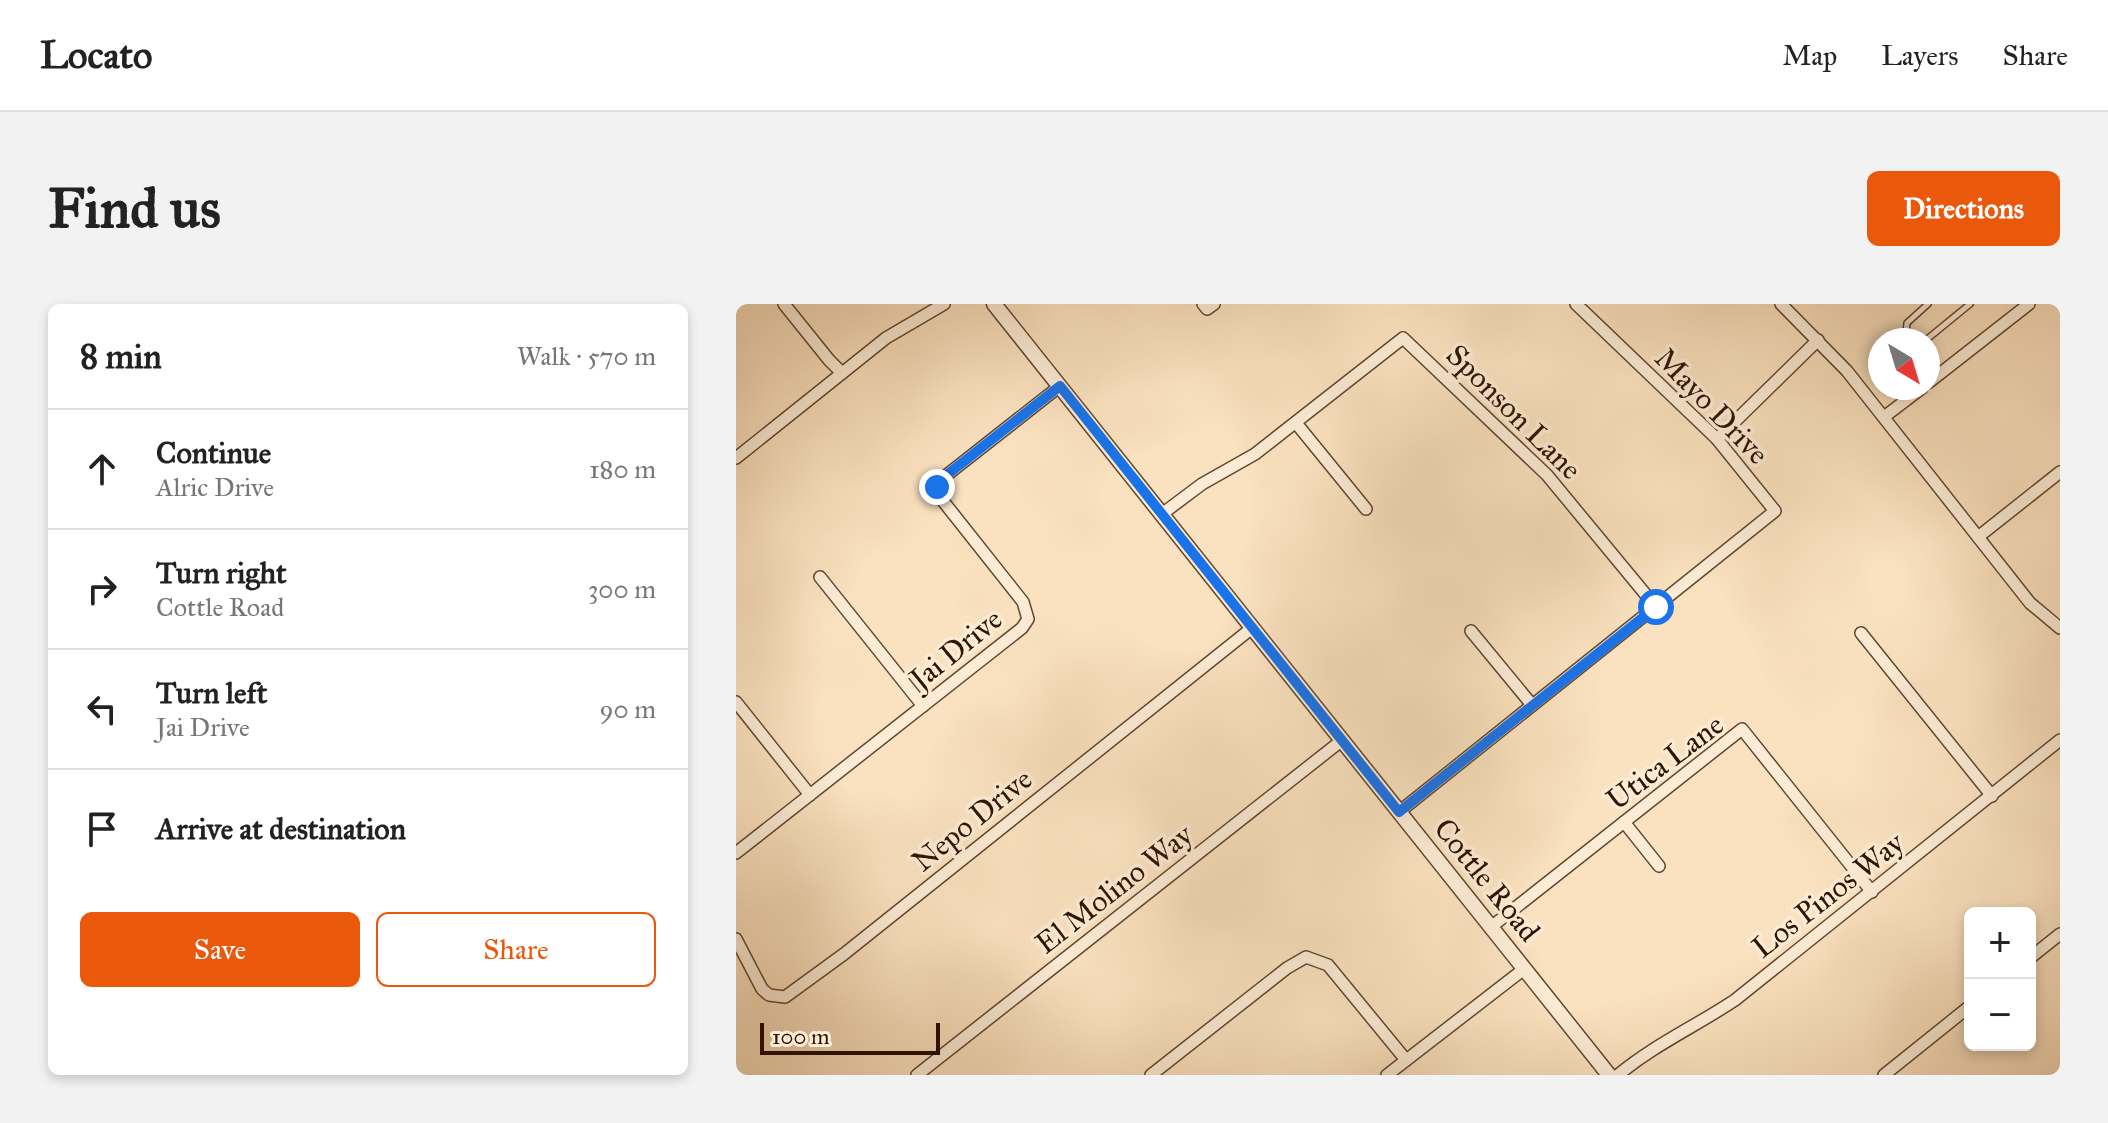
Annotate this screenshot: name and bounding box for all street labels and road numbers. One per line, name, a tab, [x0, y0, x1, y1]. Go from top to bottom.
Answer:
street label: Sponson Lane	[1439, 337, 1589, 487]
street label: Mayo Drive	[1648, 340, 1776, 472]
street label: Jai Drive	[900, 601, 1009, 699]
street label: Utica Lane	[1599, 706, 1731, 818]
street label: Nepo Drive	[905, 761, 1039, 879]
street label: Cottle Road	[1426, 811, 1548, 949]
street label: El Molino Way	[1028, 816, 1201, 962]
street label: Los Pinos Way	[1745, 824, 1912, 965]

